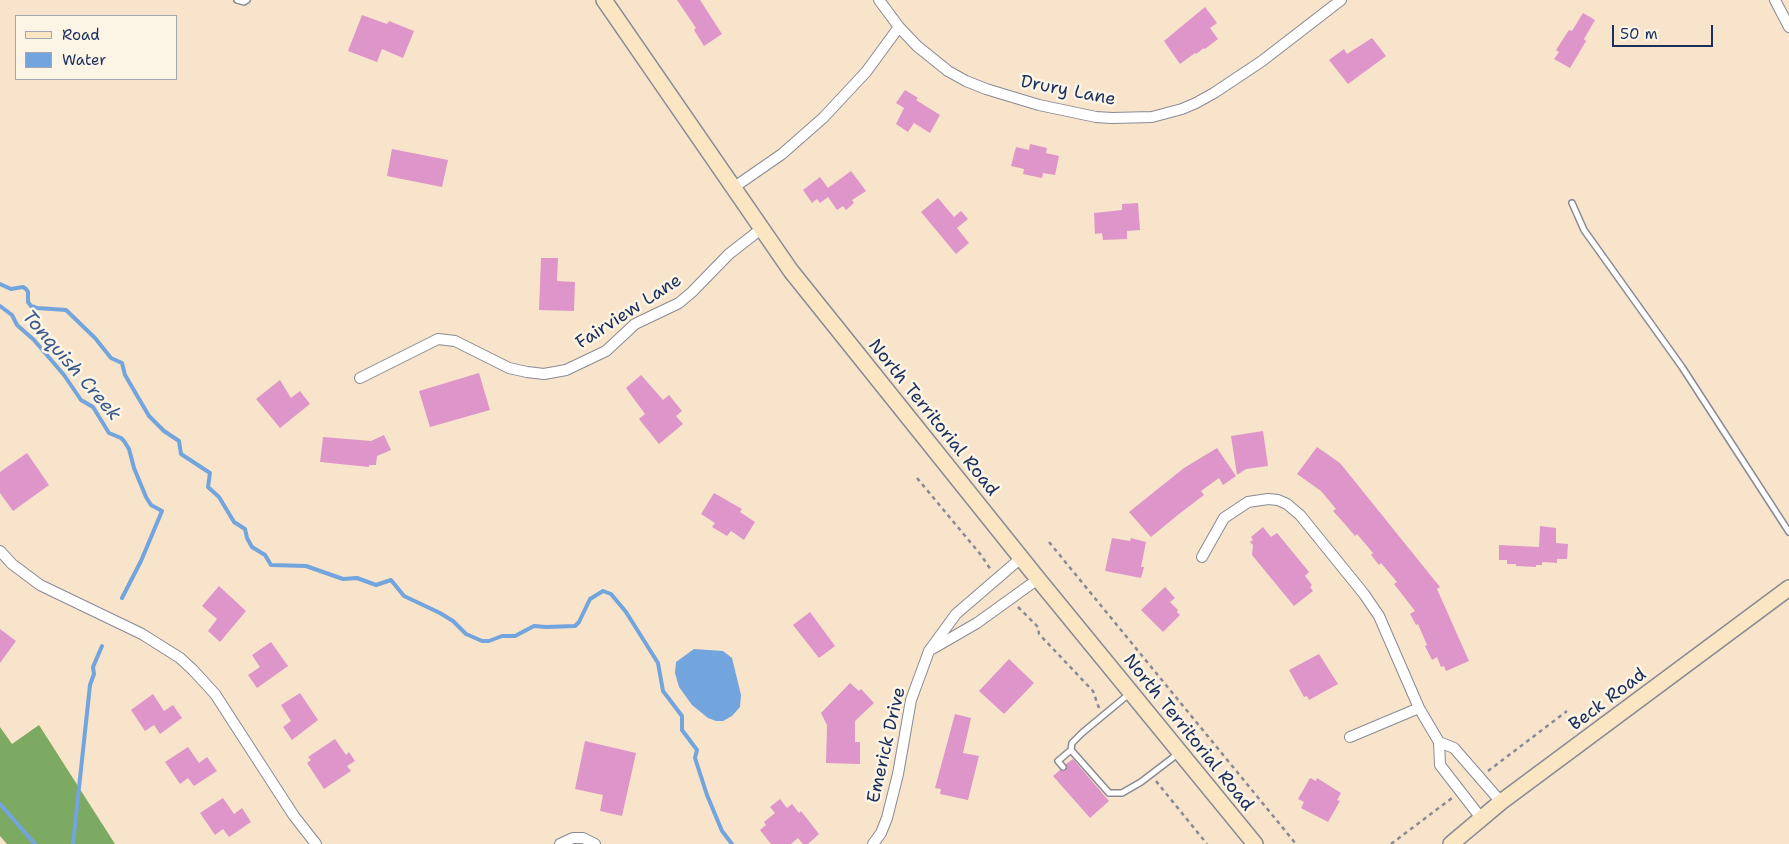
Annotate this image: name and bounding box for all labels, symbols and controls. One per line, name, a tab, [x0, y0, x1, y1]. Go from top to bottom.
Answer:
legend	[15, 15, 178, 80]
scale bar	[1614, 15, 1715, 47]
text: 50 m	[1620, 24, 1658, 44]
text: Road	[62, 25, 100, 45]
text: Water	[62, 50, 106, 70]
street label: Drury Lane	[1019, 71, 1117, 111]
street label: Fairview Lane	[572, 270, 686, 354]
water label: Tonquish Creek	[17, 306, 125, 426]
street label: North Territorial Road	[863, 335, 1003, 501]
street label: North Territorial Road	[1118, 650, 1258, 816]
street label: Beck Road	[1565, 664, 1651, 736]
street label: Emerick Drive	[863, 685, 911, 805]

